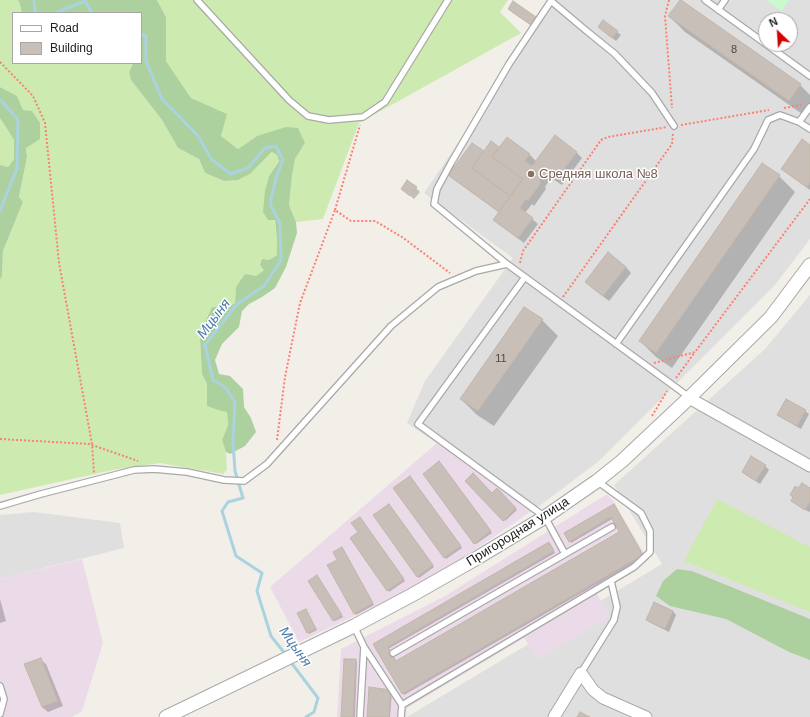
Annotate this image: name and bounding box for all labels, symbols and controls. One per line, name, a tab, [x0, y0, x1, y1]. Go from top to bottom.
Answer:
legend	[12, 12, 142, 64]
north arrow	[758, 12, 798, 52]
text: N	[767, 15, 779, 29]
text: Road	[50, 21, 79, 35]
text: Building	[50, 41, 93, 55]
house number: 8	[731, 43, 737, 57]
place label: Средняя школа №8	[539, 166, 658, 182]
marker: Средняя школа №8	[526, 169, 536, 179]
water label: Мцыня	[194, 296, 234, 342]
house number: 11	[495, 352, 507, 366]
street label: Пригородная улица	[464, 494, 572, 570]
water label: Мцыня	[275, 624, 315, 670]

